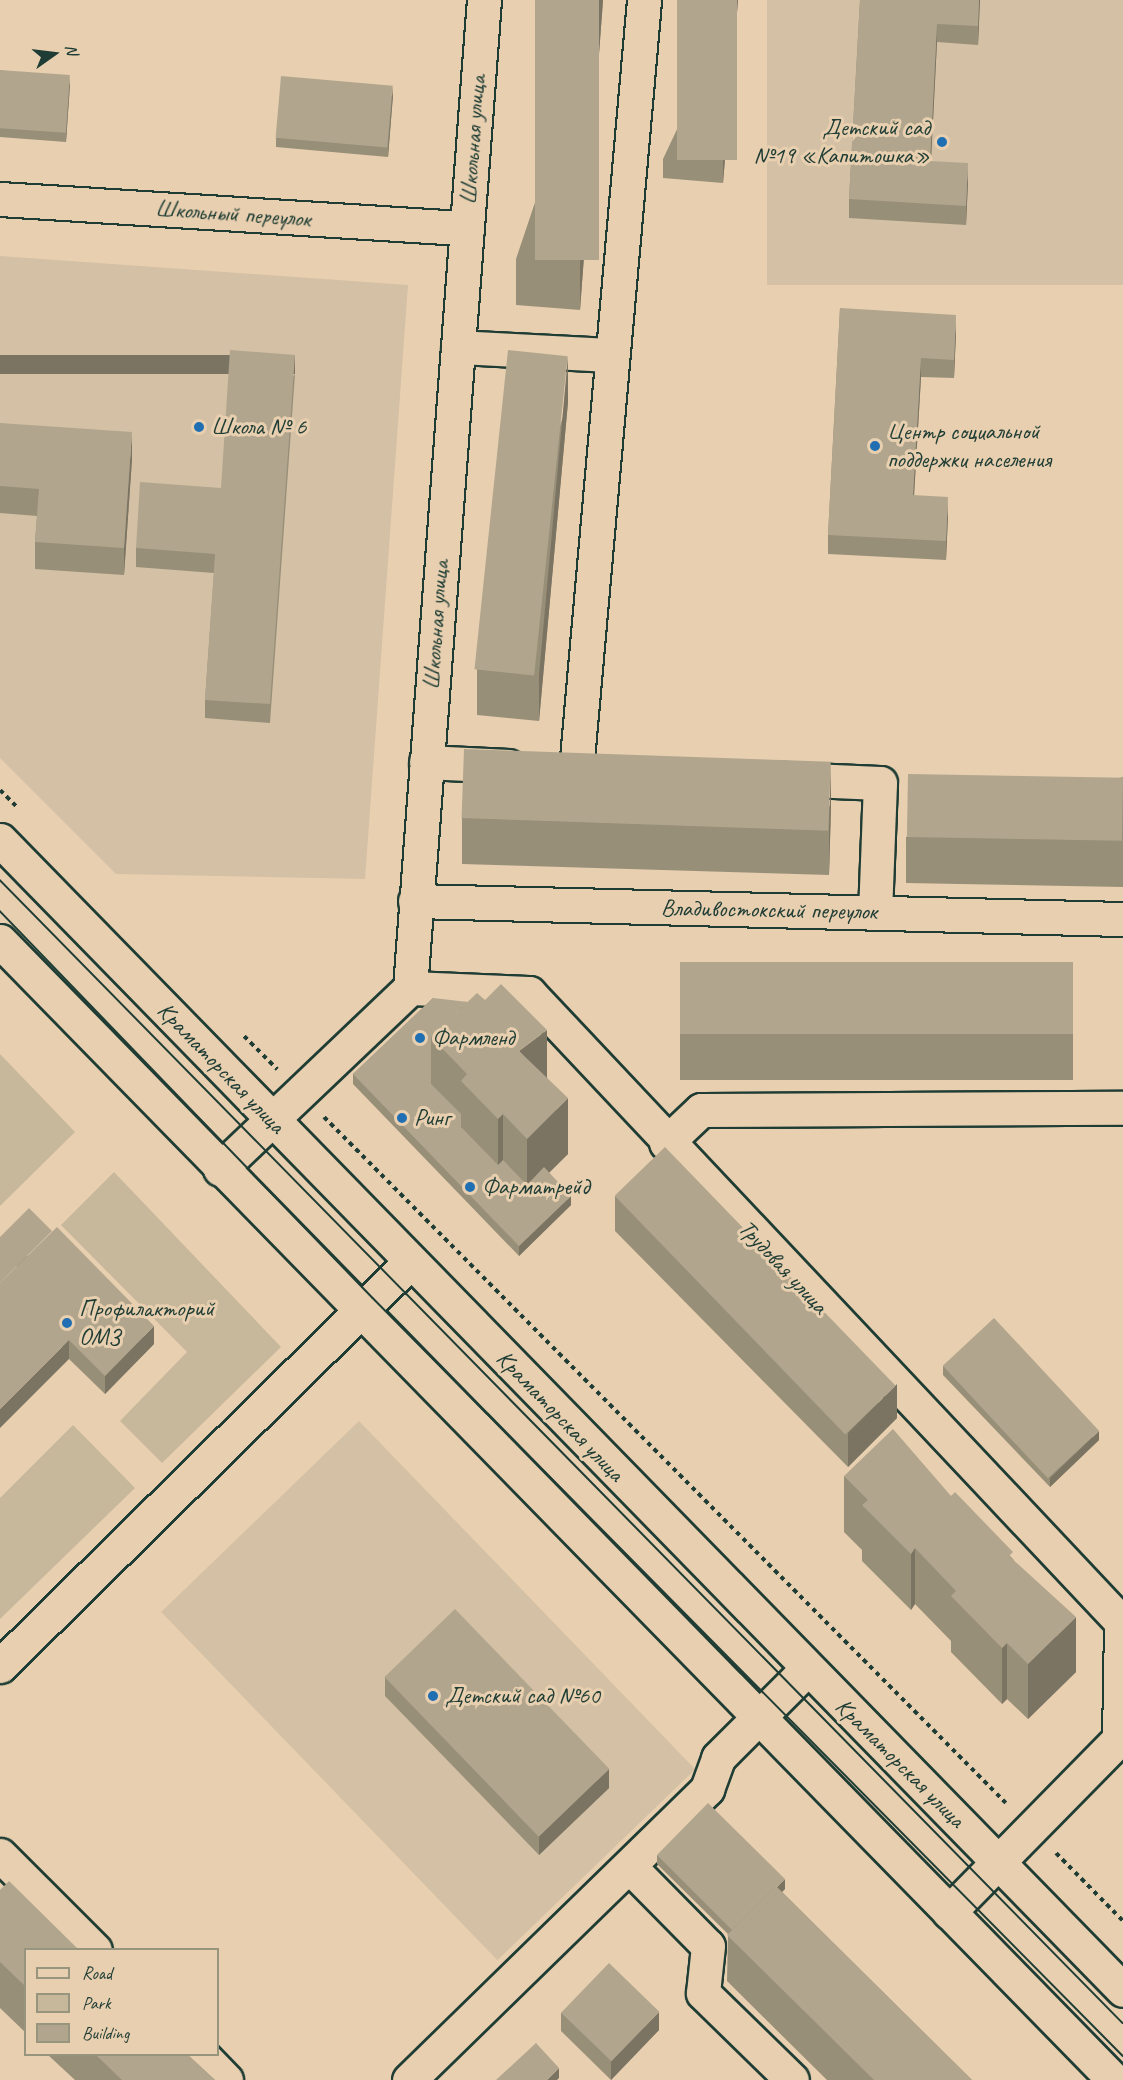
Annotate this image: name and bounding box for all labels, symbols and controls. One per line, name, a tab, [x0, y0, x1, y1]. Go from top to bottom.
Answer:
north arrow	[24, 24, 84, 84]
text: N	[61, 42, 82, 57]
street label: Школьная улица	[454, 74, 492, 206]
place label: Детский сад №19 «Капитошка»	[754, 114, 930, 170]
marker: Детский сад №19 «Капитошка»	[935, 135, 949, 149]
street label: Школьный переулок	[154, 194, 312, 234]
place label: Школа № 6	[211, 413, 306, 441]
place label: Центр социальной поддержки населения	[887, 418, 1051, 474]
marker: Школа № 6	[192, 420, 206, 434]
marker: Центр социальной поддержки населения	[868, 439, 882, 453]
street label: Школьная улица	[417, 559, 455, 691]
street label: Владивостокский переулок	[661, 894, 877, 926]
street label: Краматорская улица	[150, 996, 292, 1140]
place label: Фармленд	[432, 1024, 514, 1052]
marker: Фармленд	[413, 1031, 427, 1045]
place label: Ринг	[414, 1104, 450, 1132]
marker: Ринг	[395, 1111, 409, 1125]
place label: Фарматрейд	[482, 1173, 589, 1201]
marker: Фарматрейд	[463, 1180, 477, 1194]
street label: Трудовая улица	[732, 1213, 834, 1321]
place label: Профилакторий ОМЗ	[79, 1295, 214, 1351]
marker: Профилакторий ОМЗ	[60, 1316, 74, 1330]
street label: Краматорская улица	[489, 1344, 631, 1488]
place label: Детский сад №60	[445, 1682, 600, 1710]
marker: Детский сад №60	[426, 1689, 440, 1703]
street label: Краматорская улица	[829, 1692, 971, 1834]
legend	[24, 1948, 219, 2056]
text: Road	[82, 1962, 112, 1984]
text: Park	[82, 1992, 111, 2014]
text: Building	[82, 2022, 129, 2044]

